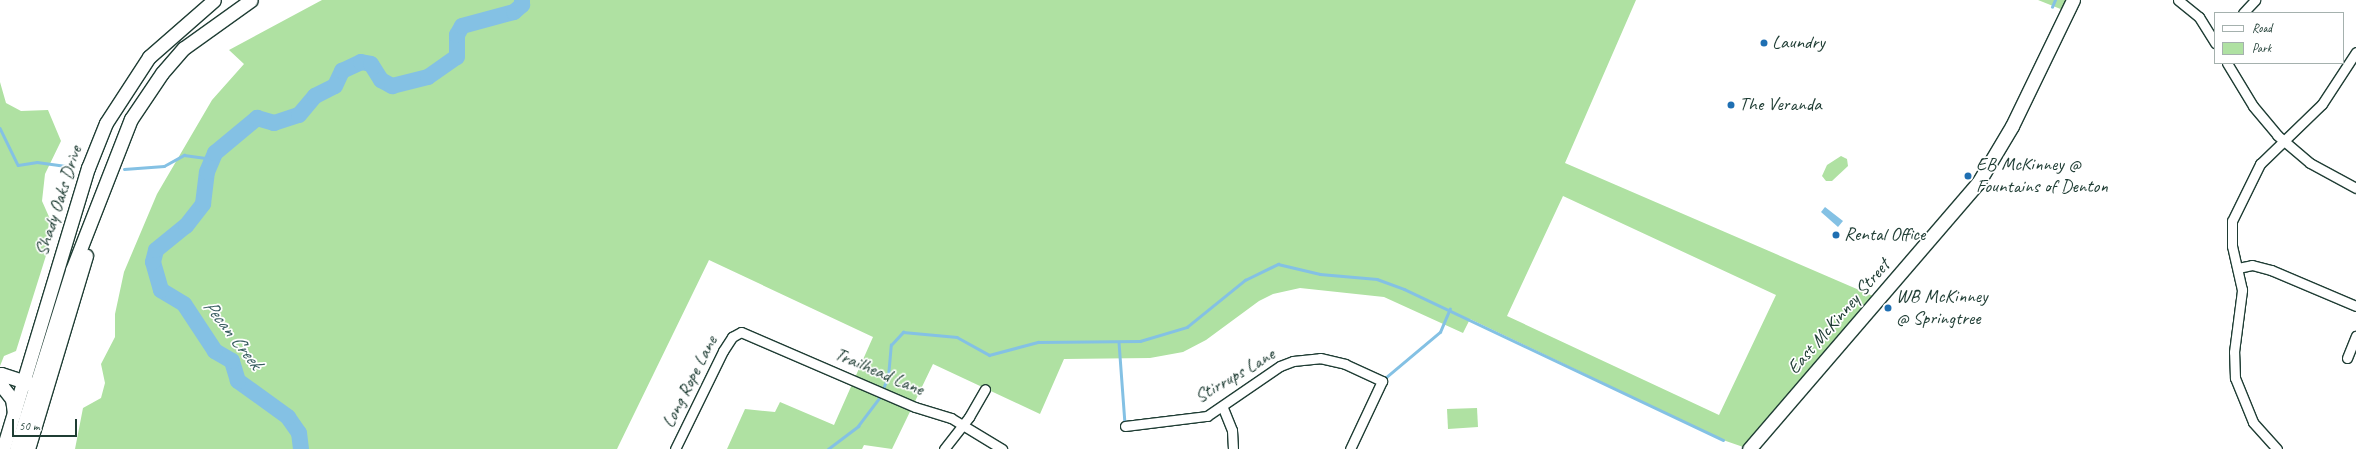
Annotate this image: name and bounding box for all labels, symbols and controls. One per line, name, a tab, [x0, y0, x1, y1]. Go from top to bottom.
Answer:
legend	[2214, 12, 2344, 64]
text: Road	[2252, 20, 2272, 36]
place label: Laundry	[1772, 32, 1825, 54]
marker: Laundry	[1759, 38, 1769, 48]
text: Park	[2252, 40, 2271, 56]
place label: The Veranda	[1739, 94, 1821, 116]
marker: The Veranda	[1726, 100, 1736, 110]
street label: Shady Oaks Drive	[30, 143, 88, 259]
place label: EB McKinney @ Fountains of Denton	[1976, 154, 2108, 198]
marker: EB McKinney @ Fountains of Denton	[1963, 171, 1973, 181]
place label: Rental Office	[1844, 224, 1925, 246]
marker: Rental Office	[1831, 230, 1841, 240]
street label: East McKinney Street	[1783, 255, 1895, 379]
place label: WB McKinney @ Springtree	[1896, 286, 1987, 330]
water label: Pecan Creek	[199, 295, 267, 373]
marker: WB McKinney @ Springtree	[1883, 303, 1893, 313]
street label: Long Rope Lane	[657, 332, 723, 432]
street label: Trailhead Lane	[831, 343, 927, 401]
street label: Stirrups Lane	[1191, 343, 1279, 409]
scale bar	[14, 411, 79, 437]
text: 50 m	[19, 418, 39, 434]

